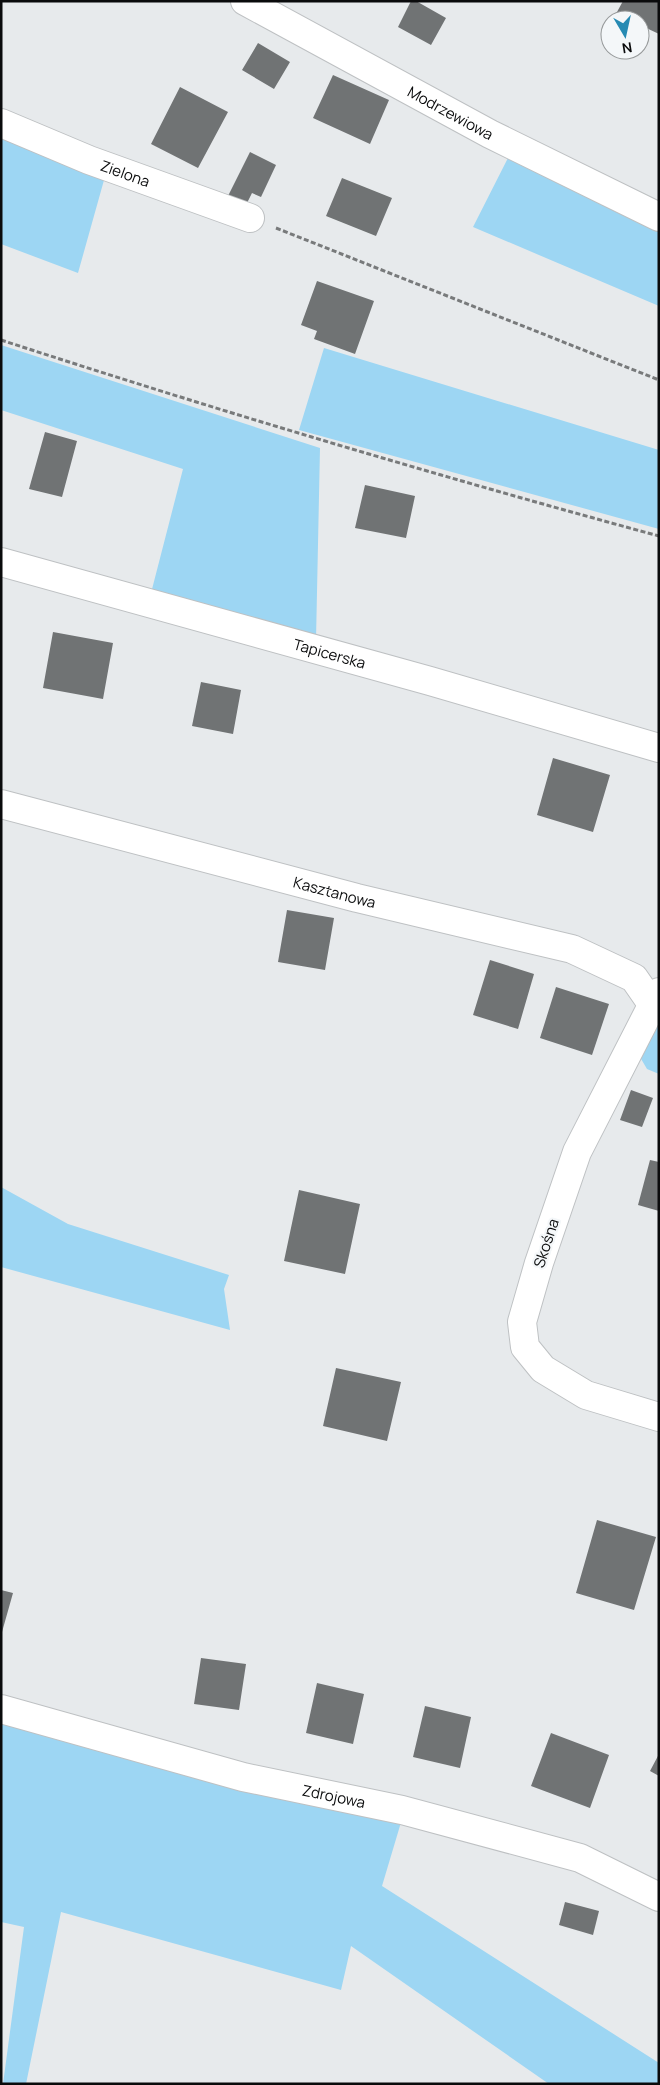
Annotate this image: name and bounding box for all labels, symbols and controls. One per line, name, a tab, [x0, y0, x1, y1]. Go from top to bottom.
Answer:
north arrow	[600, 10, 650, 60]
text: N	[621, 38, 634, 59]
street label: Modrzewiowa	[404, 81, 497, 144]
street label: Zielona	[98, 155, 153, 192]
street label: Tapicerska	[291, 633, 368, 673]
street label: Kasztanowa	[291, 871, 378, 913]
street label: Skośna	[528, 1216, 564, 1270]
street label: Zdrojowa	[300, 1779, 367, 1813]

